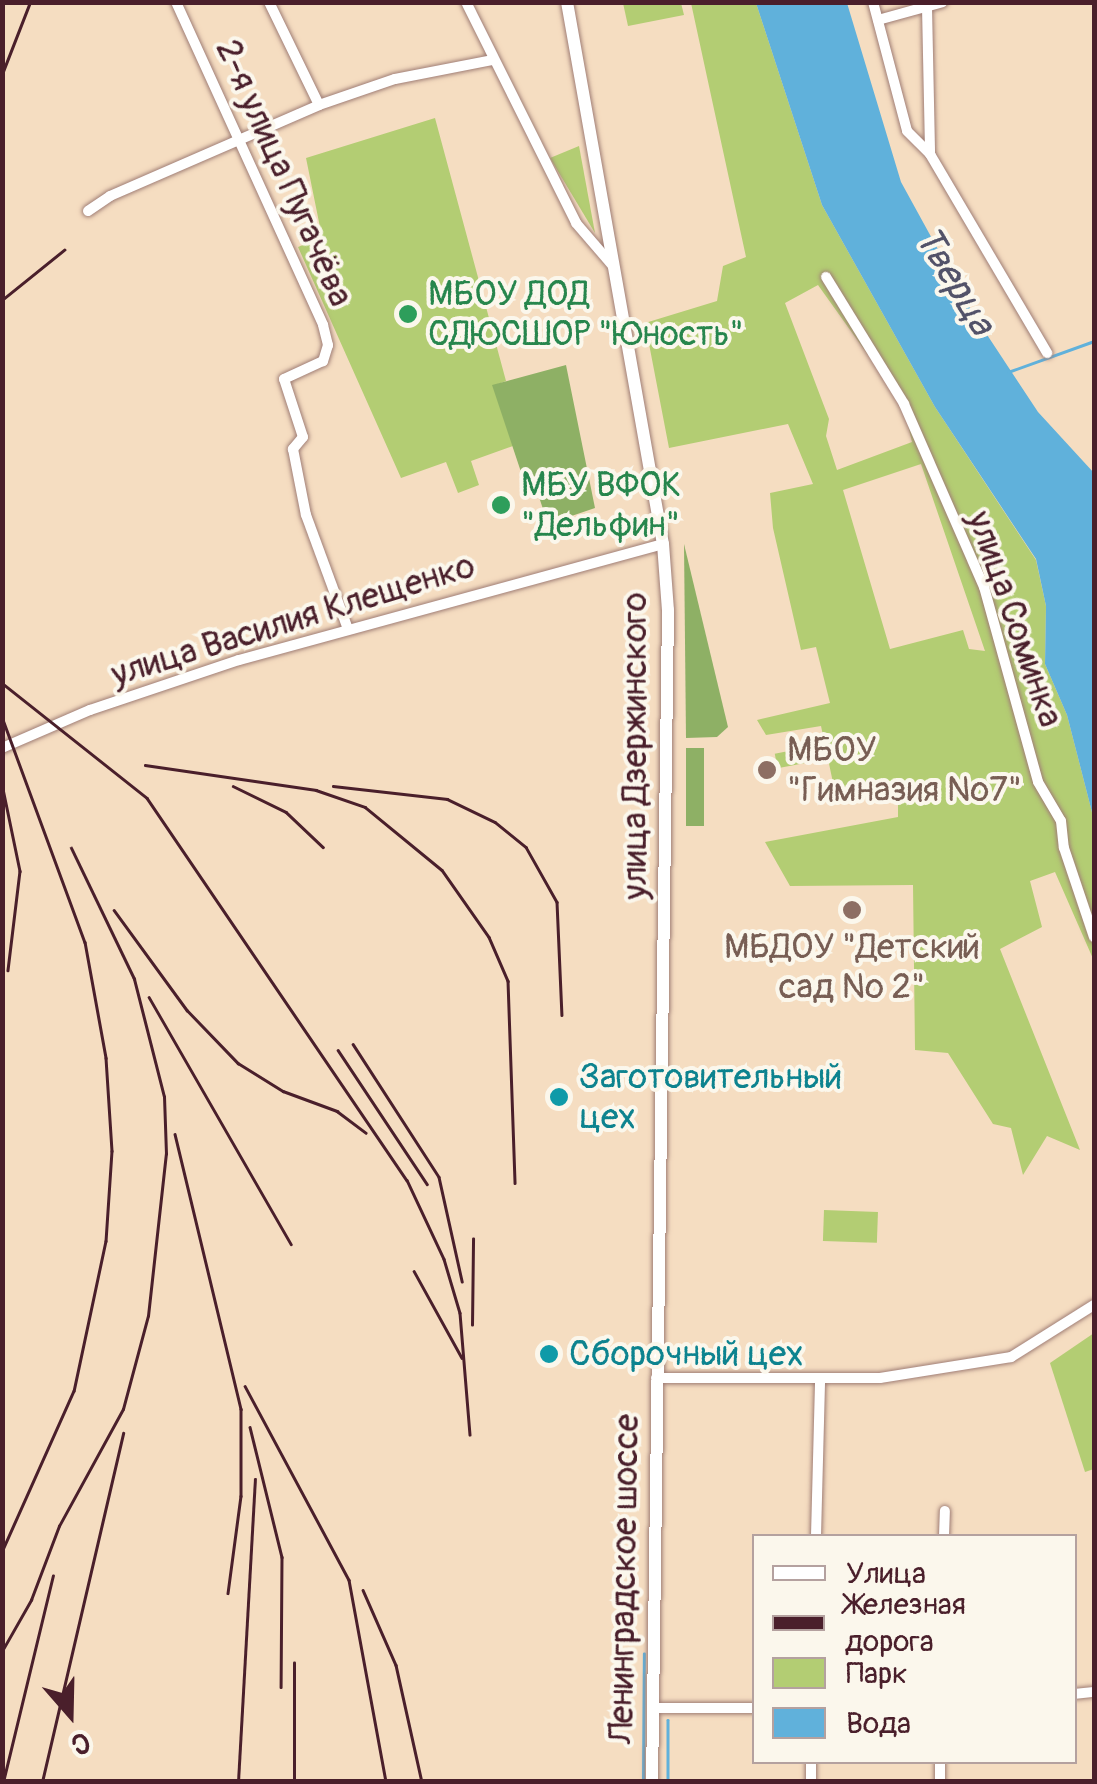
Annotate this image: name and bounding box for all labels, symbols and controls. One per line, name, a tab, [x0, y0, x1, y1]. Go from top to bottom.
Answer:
street label: 2-я улица Пугачёва	[206, 33, 362, 313]
water label: Тверца	[904, 219, 1004, 343]
place label: МБОУ ДОД СДЮСШОР "Юность"	[428, 273, 744, 355]
marker: МБОУ ДОД СДЮСШОР "Юность"	[397, 303, 419, 325]
place label: МБУ ВФОК "Дельфин"	[521, 464, 681, 546]
marker: МБУ ВФОК "Дельфин"	[490, 494, 512, 516]
street label: улица Соминка	[958, 506, 1072, 732]
street label: улица Василия Клещенко	[106, 545, 480, 695]
street label: улица Дзержинского	[614, 592, 656, 900]
place label: МБОУ "Гимназия №7"	[787, 729, 1022, 811]
marker: МБОУ "Гимназия №7"	[756, 759, 778, 781]
marker: МБДОУ "Детский сад № 2"	[841, 899, 863, 921]
place label: МБДОУ "Детский сад № 2"	[724, 926, 980, 1008]
place label: Заготовительный цех	[579, 1056, 842, 1138]
marker: Заготовительный цех	[548, 1086, 570, 1108]
place label: Сборочный цех	[569, 1333, 804, 1375]
marker: Сборочный цех	[538, 1343, 560, 1365]
street label: Ленинградское шоссе	[600, 1413, 648, 1745]
legend	[752, 1534, 1077, 1764]
text: Улица	[846, 1555, 926, 1592]
text: Железная дорога	[845, 1586, 966, 1660]
text: Парк	[846, 1655, 908, 1692]
north arrow	[20, 1664, 120, 1764]
text: Вода	[846, 1705, 911, 1742]
text: С	[66, 1723, 95, 1762]

